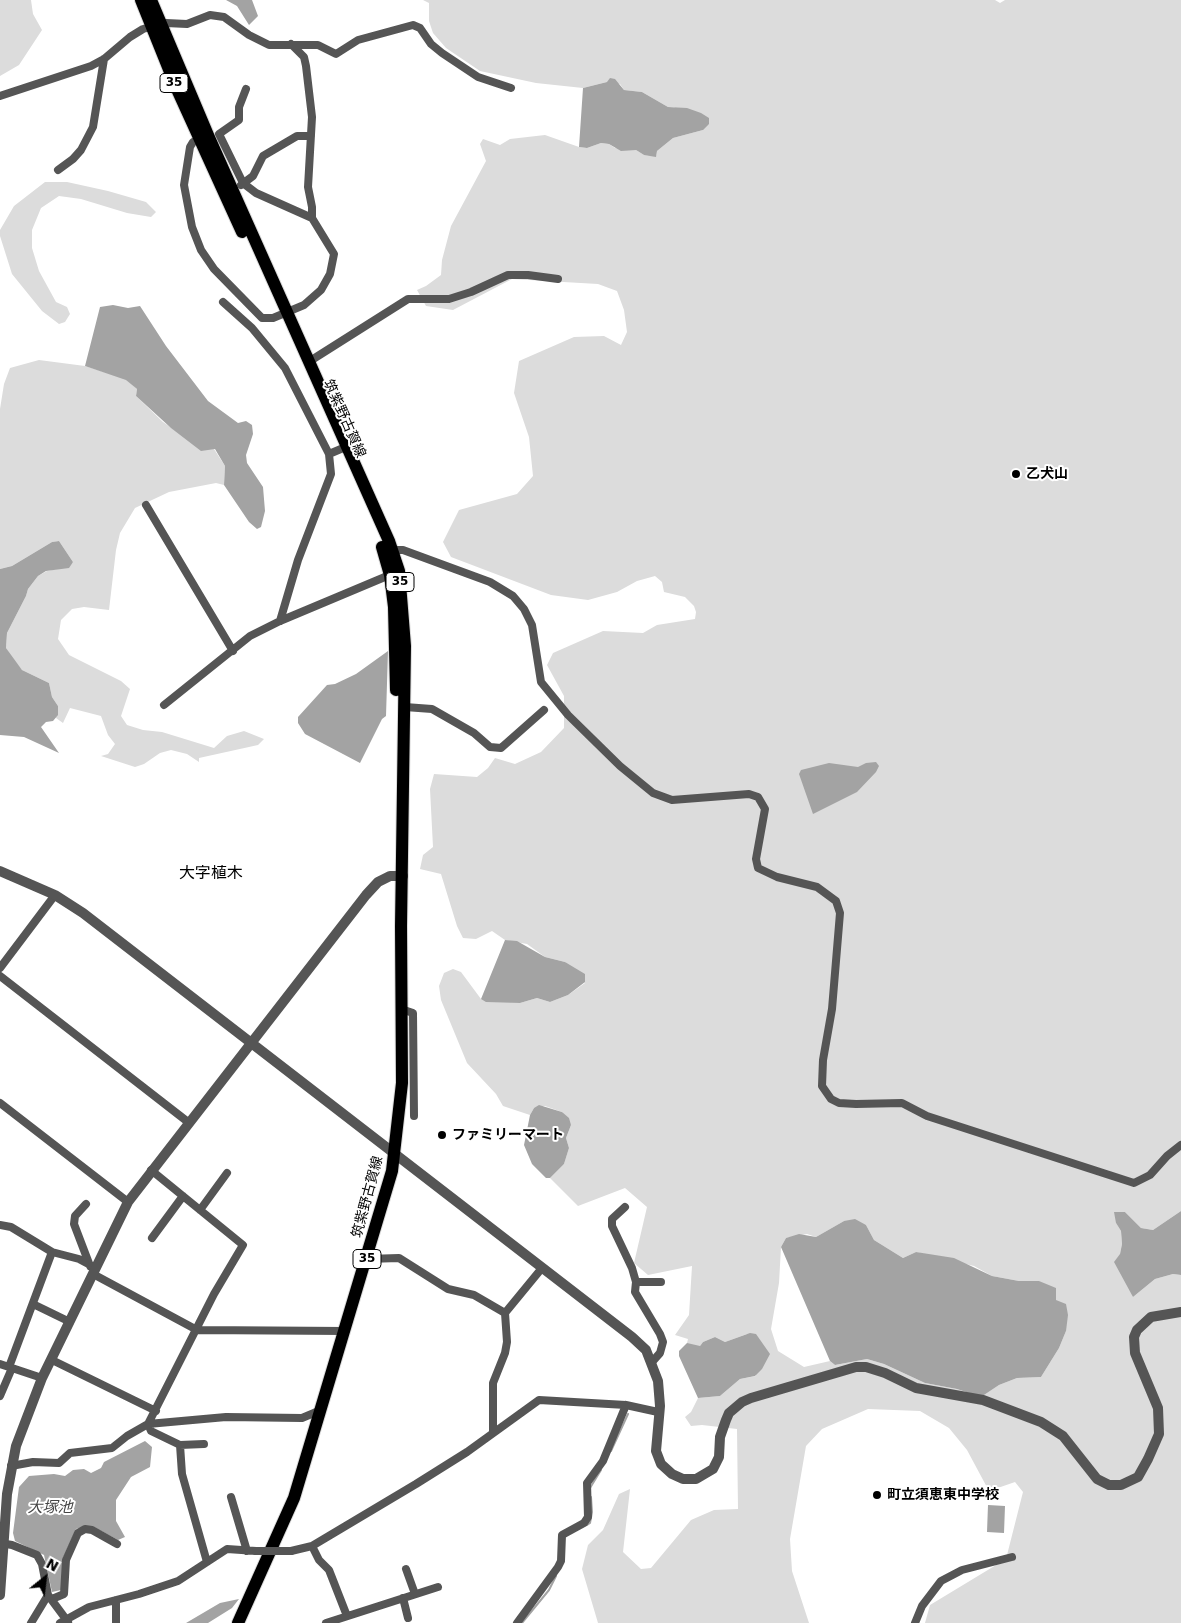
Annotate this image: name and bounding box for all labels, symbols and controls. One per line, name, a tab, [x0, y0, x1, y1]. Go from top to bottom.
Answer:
road number: 35	[160, 74, 188, 92]
street label: 筑紫野古賀線	[319, 377, 369, 461]
place label: 乙犬山	[1026, 466, 1068, 482]
marker: 乙犬山	[1010, 468, 1022, 480]
road number: 35	[386, 572, 414, 592]
district label: 大字植木	[179, 864, 243, 884]
place label: ファミリーマート	[452, 1127, 564, 1143]
marker: ファミリーマート	[436, 1129, 448, 1141]
street label: 筑紫野古賀線	[349, 1154, 387, 1240]
road number: 35	[353, 1250, 381, 1268]
place label: 町立須恵東中学校	[887, 1487, 999, 1503]
marker: 町立須恵東中学校	[871, 1489, 883, 1501]
water label: 大塚池	[28, 1499, 72, 1517]
north arrow	[20, 1553, 70, 1603]
text: N	[43, 1555, 61, 1575]

